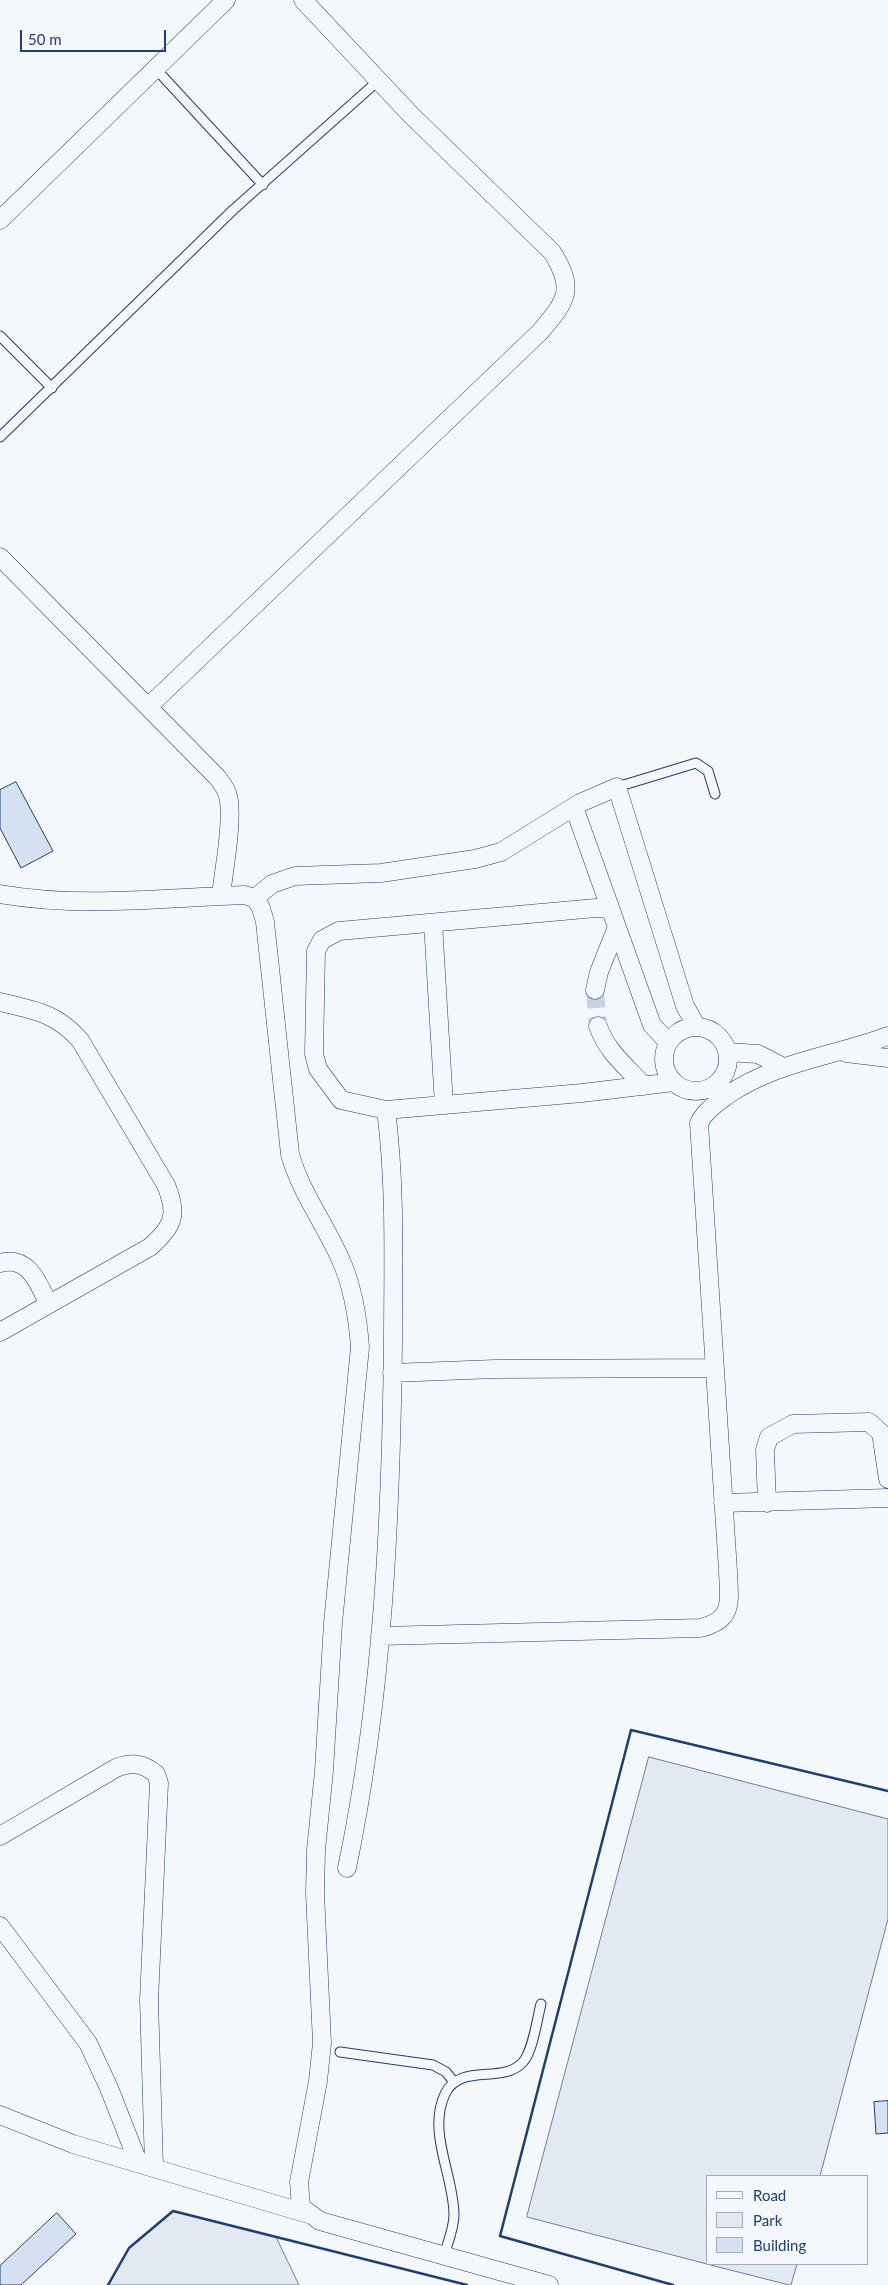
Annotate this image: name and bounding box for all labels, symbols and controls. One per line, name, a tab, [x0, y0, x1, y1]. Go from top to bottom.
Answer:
scale bar	[22, 20, 169, 52]
text: 50 m	[28, 30, 62, 48]
legend	[706, 2175, 868, 2265]
text: Road	[753, 2186, 786, 2204]
text: Park	[753, 2211, 782, 2229]
text: Building	[753, 2236, 806, 2254]

